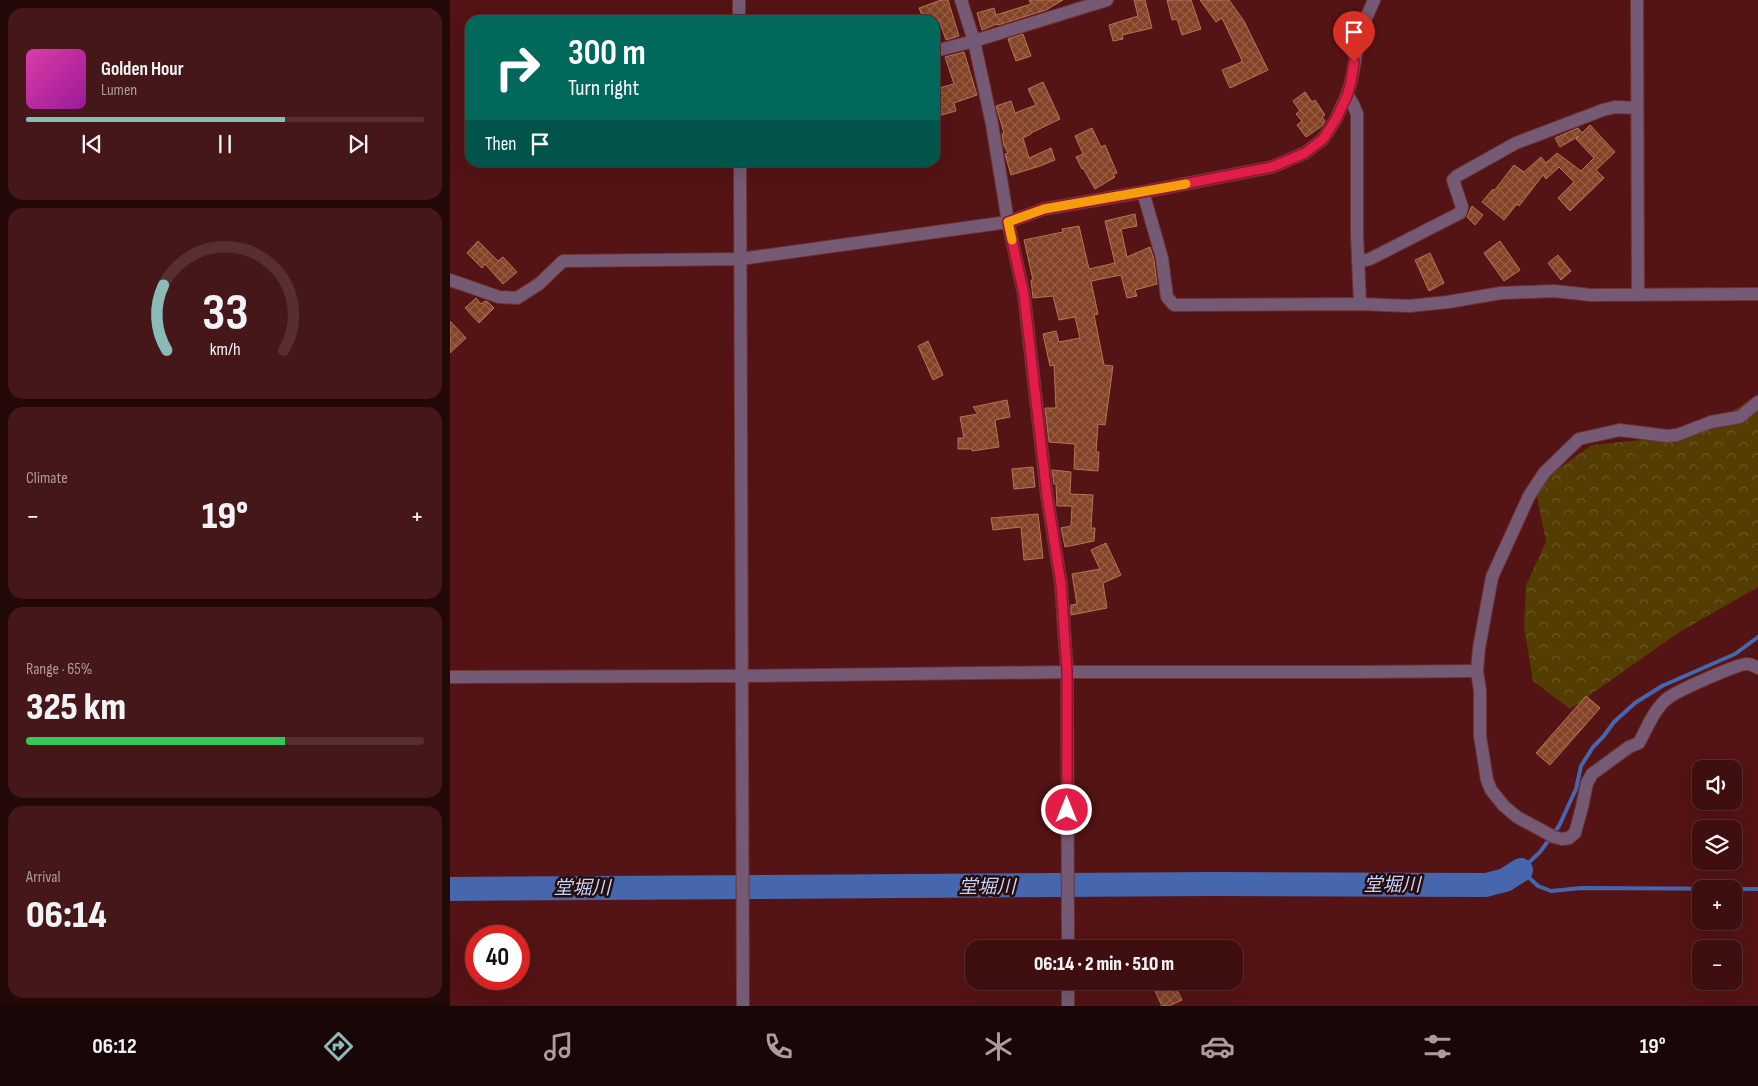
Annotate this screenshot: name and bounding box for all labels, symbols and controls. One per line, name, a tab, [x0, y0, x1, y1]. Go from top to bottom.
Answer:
pin	[1333, 11, 1375, 62]
icon: arrive	[1340, 18, 1368, 46]
text: 300 m	[568, 32, 646, 75]
icon: right	[485, 35, 550, 100]
text: Golden Hour	[101, 58, 184, 81]
text: Turn right	[568, 75, 639, 102]
text: Lumen	[101, 81, 137, 100]
icon: previous	[78, 130, 106, 158]
icon: pause	[211, 130, 239, 158]
icon: next	[344, 130, 372, 158]
icon: arrive	[526, 130, 554, 158]
text: Then	[485, 133, 516, 156]
text: 33	[202, 282, 248, 345]
text: km/h	[210, 339, 240, 360]
text: Climate	[26, 469, 68, 488]
text: 19°	[202, 494, 248, 539]
text: −	[26, 500, 40, 533]
text: +	[410, 500, 424, 533]
text: Range · 65%	[26, 660, 92, 679]
text: 325 km	[26, 685, 126, 730]
map controls	[1692, 760, 1742, 990]
button: sound	[1692, 760, 1742, 810]
position arrow	[1040, 783, 1092, 835]
button: layers	[1692, 820, 1742, 870]
text: Arrival	[26, 868, 60, 887]
water label: 堂堀川	[1363, 874, 1422, 897]
water label: 堂堀川	[958, 876, 1017, 899]
water label: 堂堀川	[553, 877, 612, 900]
button: +	[1692, 880, 1742, 930]
text: 06:14	[26, 893, 107, 938]
speed limit sign: 40	[465, 925, 530, 990]
button: −	[1692, 940, 1742, 990]
text: 06:14 · 2 min · 510 m	[1034, 953, 1174, 976]
icon: directions	[321, 1029, 356, 1064]
icon: music	[541, 1029, 576, 1064]
icon: phone	[761, 1029, 796, 1064]
icon: climate	[981, 1029, 1016, 1064]
icon: car	[1200, 1029, 1235, 1064]
icon: filters	[1420, 1029, 1455, 1064]
text: 06:12	[92, 1033, 137, 1060]
text: 19°	[1640, 1033, 1666, 1060]

